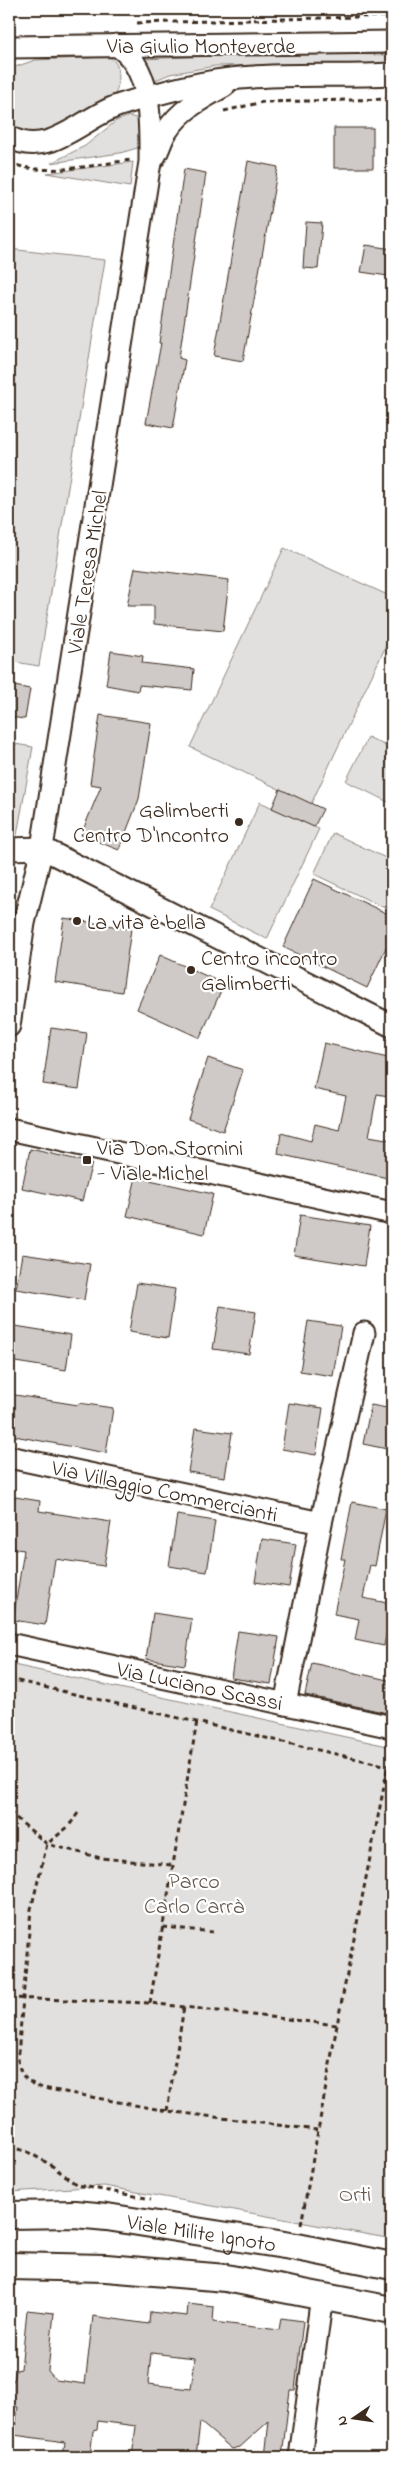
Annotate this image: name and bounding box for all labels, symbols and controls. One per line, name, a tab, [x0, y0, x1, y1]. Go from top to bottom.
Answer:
street label: Via Giulio Monteverde	[106, 32, 295, 64]
street label: Viale Teresa Michel	[60, 488, 118, 658]
place label: Galimberti Centro D'Incontro	[73, 796, 229, 853]
marker: Galimberti Centro D'Incontro	[233, 816, 245, 828]
place label: La vita è bella	[87, 908, 206, 940]
marker: La vita è bella	[71, 915, 83, 927]
place label: Centro incontro Galimberti	[201, 944, 337, 1001]
marker: Centro incontro Galimberti	[185, 964, 197, 976]
place label: Via Don Stornini - Viale Michel	[96, 1134, 243, 1191]
marker: Via Don Stornini - Viale Michel	[81, 1154, 93, 1166]
street label: Via Villaggio Commercianti	[47, 1453, 280, 1534]
street label: Via Luciano Scassi	[112, 1655, 285, 1721]
park label: Parco Carlo Carrà	[144, 1867, 244, 1924]
park label: Orti	[339, 2180, 371, 2212]
street label: Viale Milite Ignoto	[123, 2207, 278, 2262]
north arrow	[328, 2394, 378, 2444]
text: N	[332, 2414, 354, 2428]

